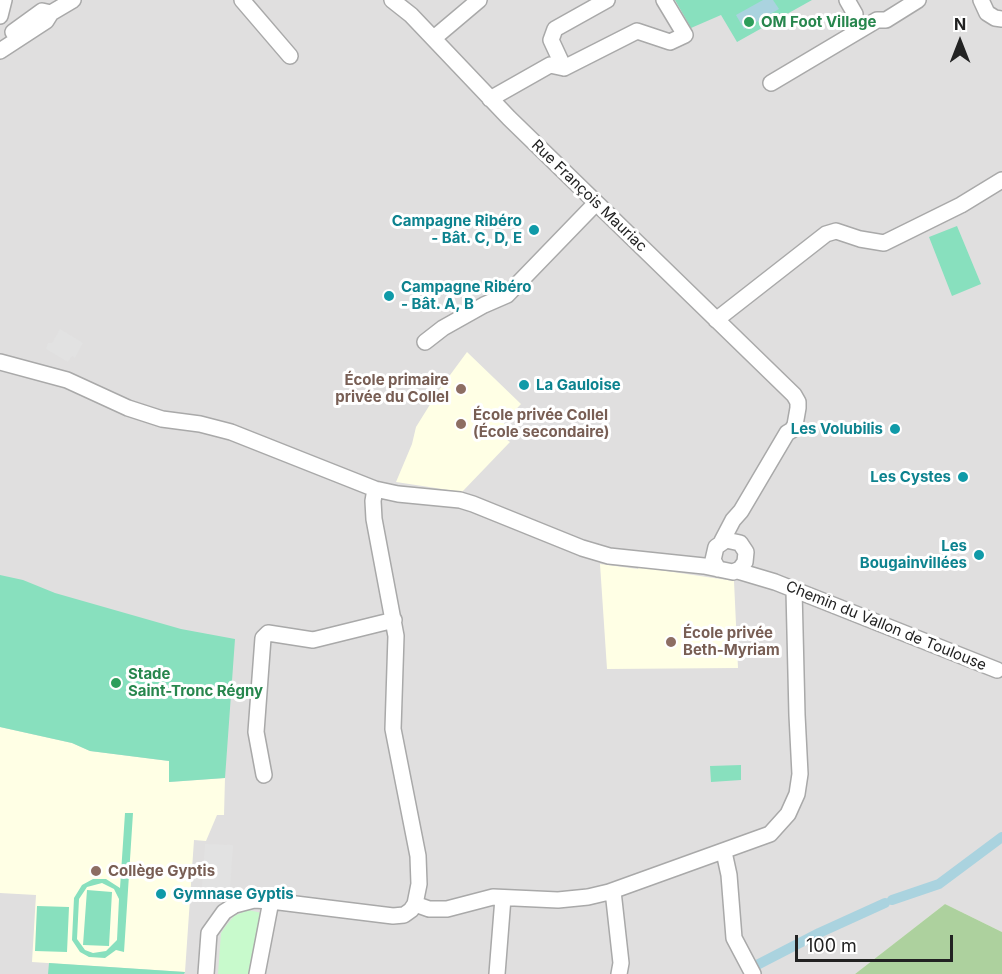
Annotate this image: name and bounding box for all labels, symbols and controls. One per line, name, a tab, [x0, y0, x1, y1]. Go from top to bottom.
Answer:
north arrow	[930, 12, 990, 72]
place label: OM Foot Village	[761, 13, 876, 31]
text: N	[954, 14, 966, 34]
marker: OM Foot Village	[742, 15, 756, 29]
street label: Rue François Mauriac	[528, 136, 650, 256]
place label: Campagne Ribéro - Bât. C, D, E	[392, 212, 522, 247]
marker: Campagne Ribéro - Bât. C, D, E	[527, 223, 541, 237]
place label: Campagne Ribéro - Bât. A, B	[401, 278, 531, 313]
marker: Campagne Ribéro - Bât. A, B	[382, 289, 396, 303]
place label: École primaire privée du Collel	[335, 371, 449, 406]
place label: La Gauloise	[536, 376, 621, 394]
marker: La Gauloise	[517, 378, 531, 392]
marker: École primaire privée du Collel	[454, 382, 468, 396]
place label: École privée Collel (École secondaire)	[473, 406, 609, 441]
marker: École privée Collel (École secondaire)	[454, 417, 468, 431]
place label: Les Volubilis	[791, 420, 883, 438]
marker: Les Volubilis	[888, 422, 902, 436]
place label: Les Cystes	[870, 468, 951, 486]
marker: Les Cystes	[956, 470, 970, 484]
place label: Les Bougainvillées	[860, 537, 967, 572]
marker: Les Bougainvillées	[972, 548, 986, 562]
street label: Chemin du Vallon de Toulouse	[783, 577, 989, 675]
place label: École privée Beth-Myriam	[683, 624, 780, 659]
marker: École privée Beth-Myriam	[664, 635, 678, 649]
place label: Stade Saint-Tronc Régny	[128, 665, 263, 700]
marker: Stade Saint-Tronc Régny	[109, 676, 123, 690]
place label: Collège Gyptis	[108, 862, 215, 880]
marker: Collège Gyptis	[89, 864, 103, 878]
place label: Gymnase Gyptis	[173, 885, 294, 903]
marker: Gymnase Gyptis	[154, 887, 168, 901]
scale bar	[798, 923, 956, 961]
text: 100 m	[806, 935, 857, 956]

